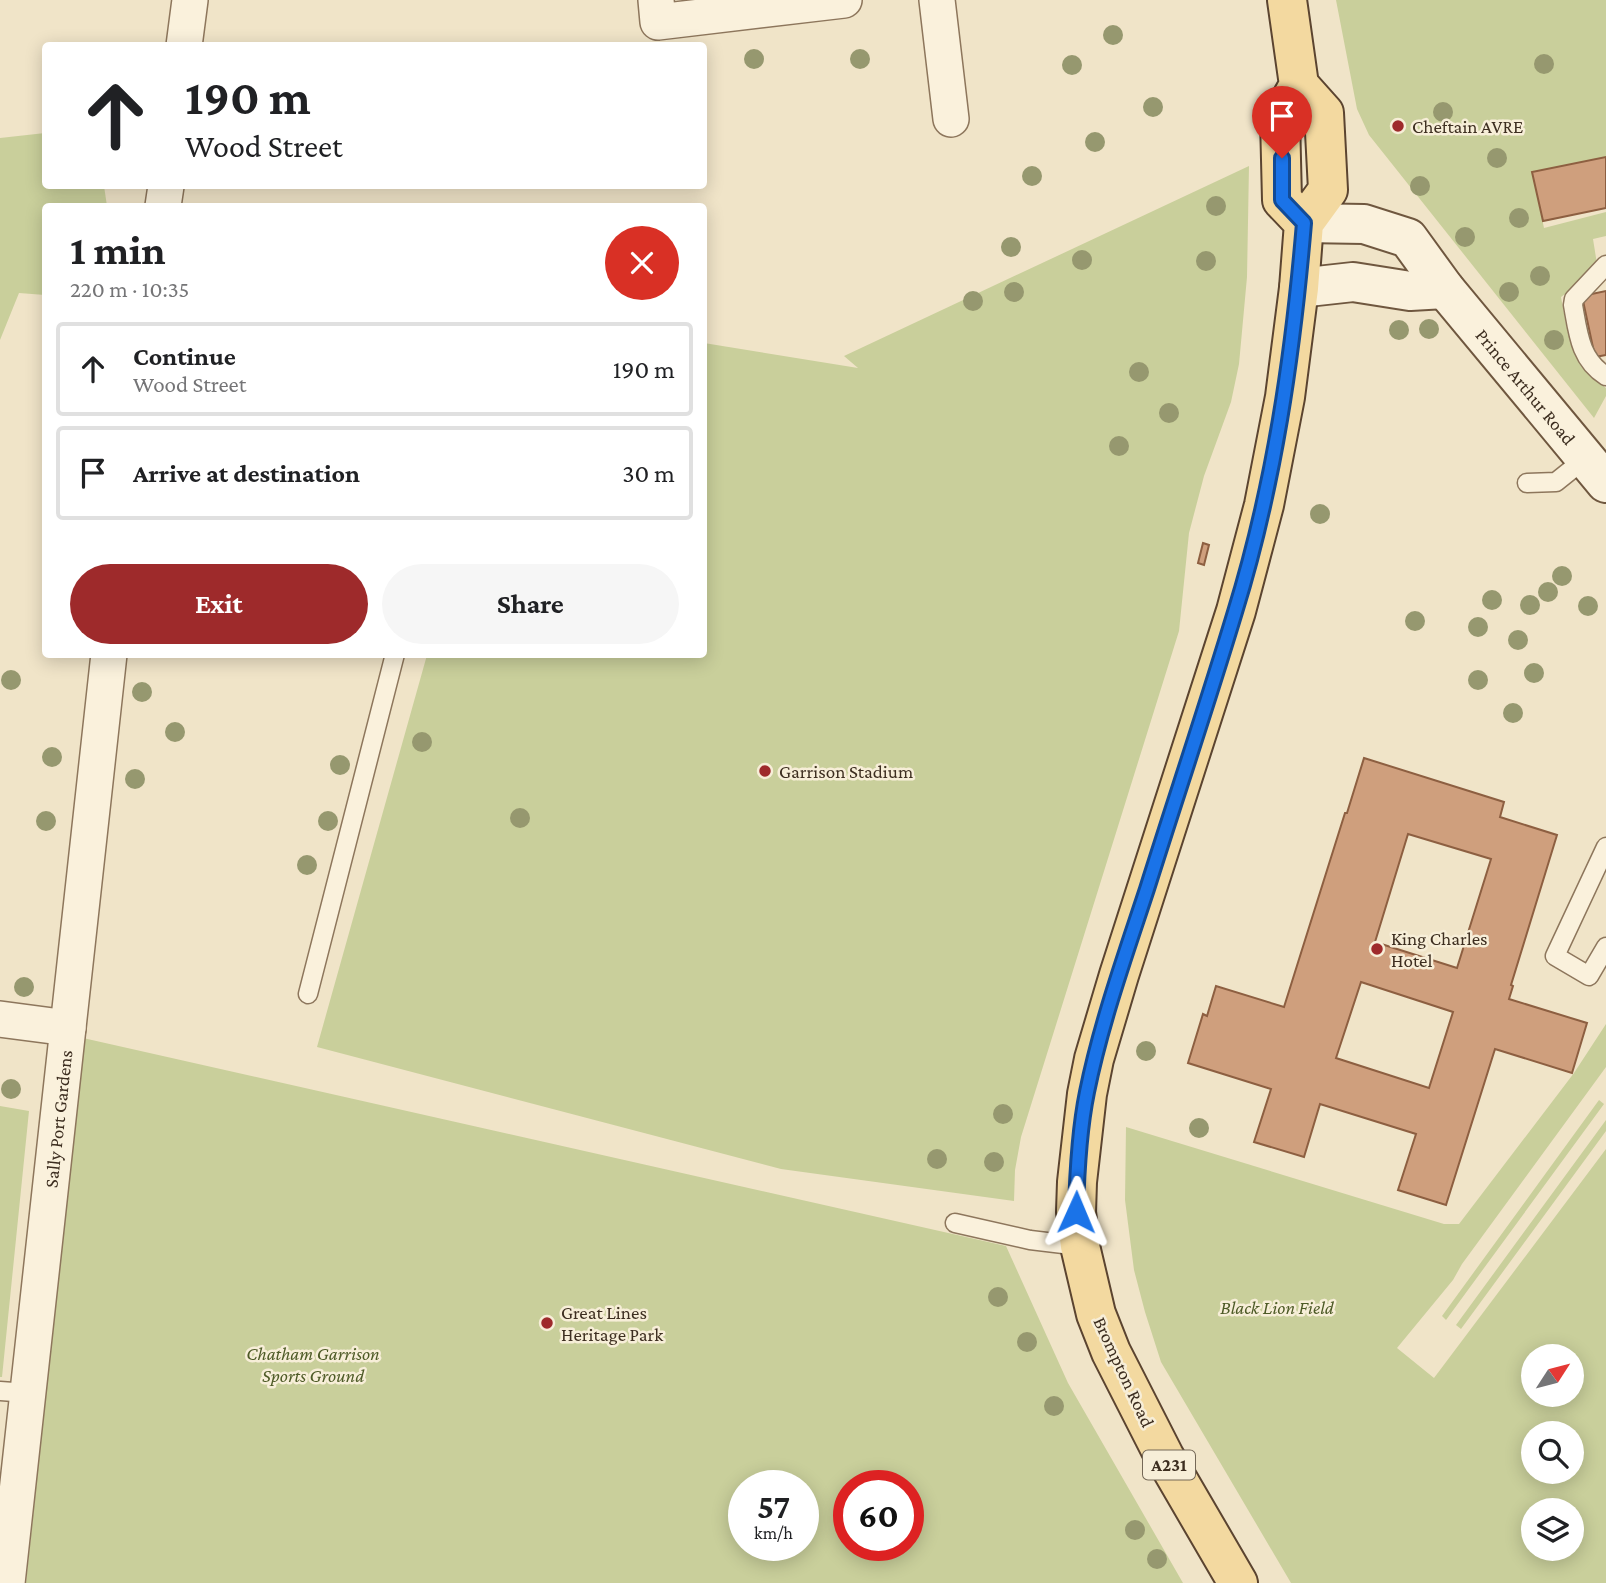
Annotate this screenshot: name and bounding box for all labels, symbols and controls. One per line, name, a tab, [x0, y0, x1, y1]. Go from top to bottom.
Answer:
icon: ahead	[70, 70, 161, 161]
text: 190 m	[185, 70, 311, 125]
pin	[1252, 86, 1312, 158]
icon: arrive	[1263, 97, 1301, 135]
place label: Cheftain AVRE	[1412, 116, 1523, 137]
marker: Cheftain AVRE	[1390, 118, 1406, 134]
text: Wood Street	[185, 128, 343, 164]
text: 1 min	[70, 226, 166, 273]
button: close	[605, 226, 679, 300]
text: 220 m · 10:35	[70, 276, 189, 302]
street label: Prince Arthur Road	[1472, 324, 1580, 449]
text: Continue	[133, 342, 236, 371]
icon: ahead	[74, 350, 112, 388]
text: 190 m	[613, 355, 675, 384]
text: Wood Street	[133, 371, 246, 397]
icon: arrive	[74, 454, 112, 492]
text: Arrive at destination	[133, 459, 360, 488]
text: 30 m	[622, 459, 675, 488]
button: Exit	[70, 564, 368, 644]
button: Share	[382, 564, 679, 644]
place label: Garrison Stadium	[779, 761, 913, 782]
marker: Garrison Stadium	[757, 763, 773, 779]
place label: King Charles Hotel	[1391, 928, 1487, 971]
marker: King Charles Hotel	[1369, 941, 1385, 957]
street label: Sally Port Gardens	[40, 1049, 76, 1189]
position arrow	[1039, 1175, 1113, 1249]
park label: Black Lion Field	[1220, 1297, 1335, 1318]
place label: Great Lines Heritage Park	[561, 1302, 664, 1345]
street label: Brompton Road	[1089, 1314, 1159, 1430]
marker: Great Lines Heritage Park	[539, 1315, 555, 1331]
park label: Chatham Garrison Sports Ground	[246, 1343, 380, 1386]
north arrow	[1521, 1344, 1584, 1407]
map controls	[1521, 1344, 1584, 1561]
button: search	[1521, 1421, 1584, 1484]
road number: A231	[1143, 1450, 1195, 1480]
speed limit sign: 60	[833, 1470, 924, 1561]
text: 57	[757, 1487, 790, 1526]
button: layers	[1521, 1498, 1584, 1561]
text: km/h	[754, 1523, 793, 1543]

